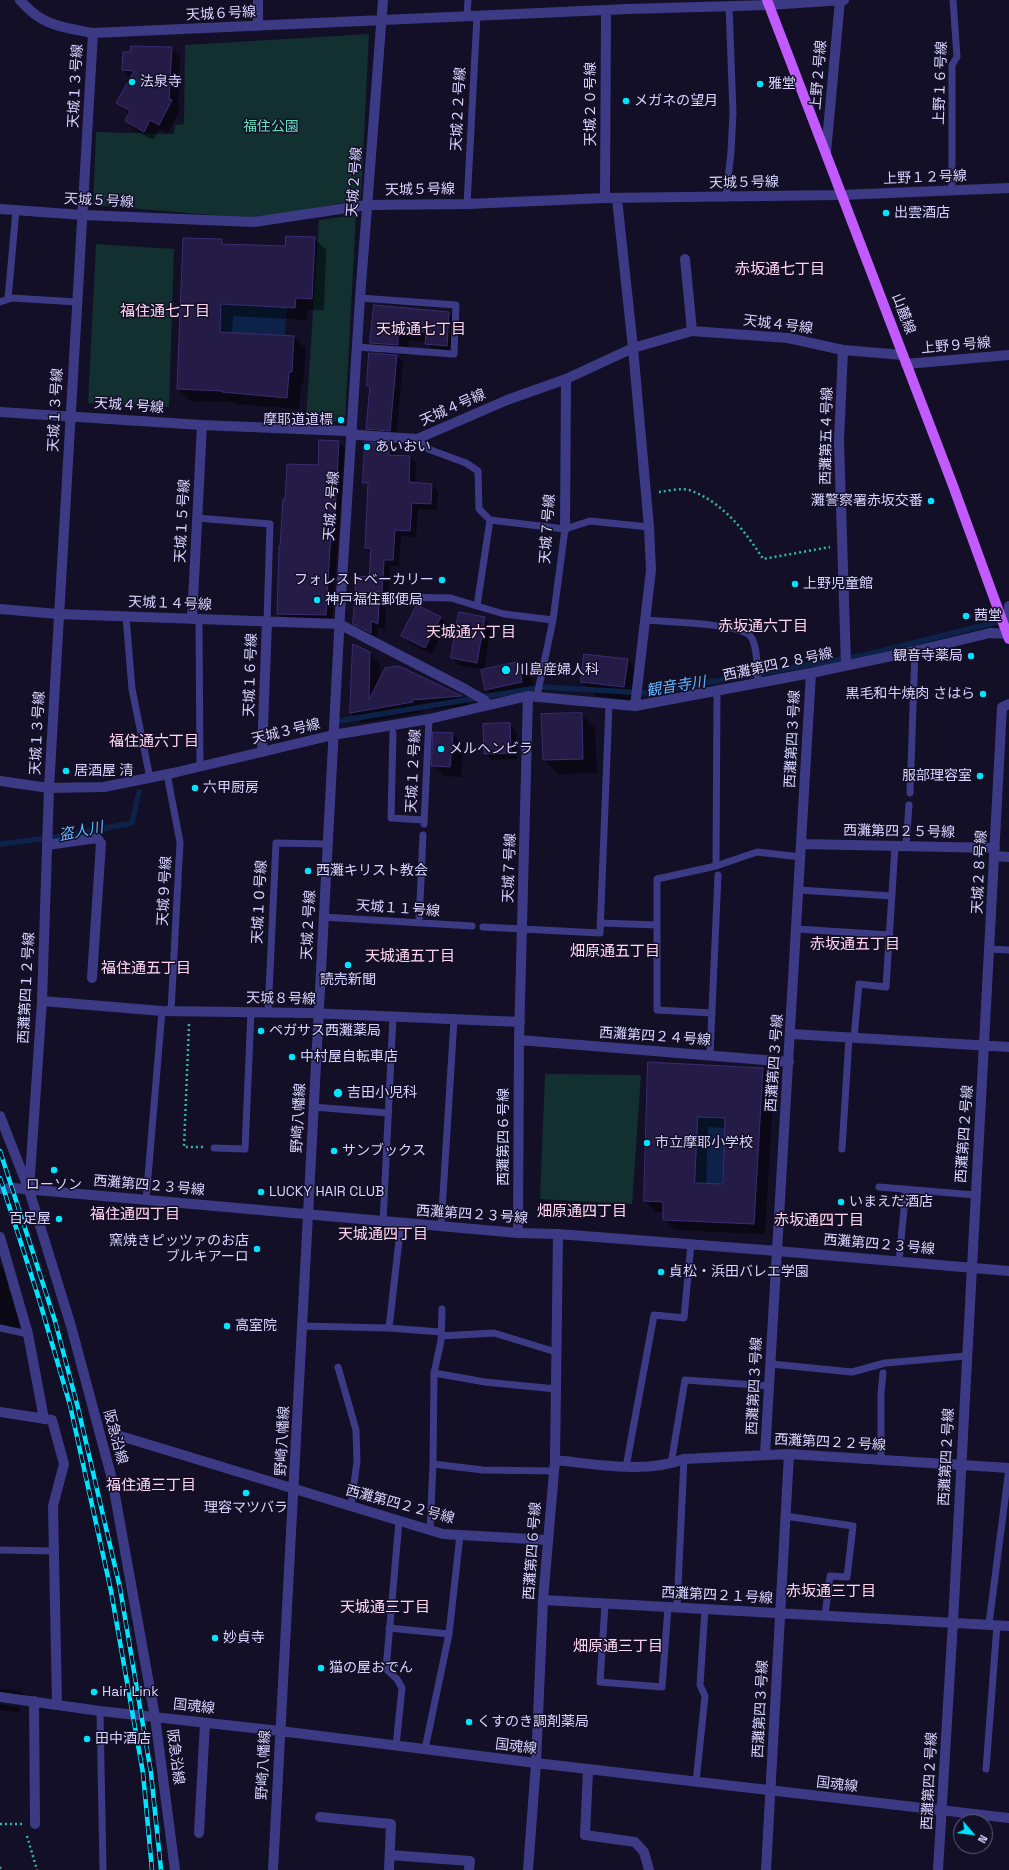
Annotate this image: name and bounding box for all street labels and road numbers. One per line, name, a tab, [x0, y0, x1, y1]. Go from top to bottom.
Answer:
street label: 天城６号線	[186, 4, 256, 24]
street label: 上野２号線	[808, 39, 830, 111]
street label: 上野１６号線	[931, 41, 951, 125]
street label: 天城１３号線	[65, 44, 87, 128]
street label: 天城２０号線	[583, 62, 599, 146]
street label: 天城２２号線	[448, 67, 470, 151]
street label: 天城２号線	[344, 146, 366, 218]
street label: 上野１２号線	[883, 168, 967, 188]
street label: 天城５号線	[709, 174, 779, 192]
street label: 天城５号線	[385, 181, 455, 199]
street label: 天城５号線	[64, 191, 134, 211]
street label: 山麓線	[888, 291, 918, 337]
street label: 天城４号線	[742, 312, 814, 338]
street label: 上野９号線	[920, 335, 992, 357]
street label: 天城１３号線	[45, 368, 67, 452]
street label: 天城４号線	[418, 386, 488, 430]
street label: 西灘第五４号線	[818, 387, 836, 485]
street label: 天城４号線	[93, 395, 165, 417]
street label: 天城２号線	[321, 470, 343, 542]
street label: 天城１５号線	[172, 479, 194, 563]
street label: 天城７号線	[537, 493, 559, 565]
street label: 天城１４号線	[128, 594, 212, 614]
street label: 天城１６号線	[241, 633, 261, 717]
street label: 西灘第四２８号線	[721, 645, 835, 685]
street label: 西灘第四３号線	[782, 690, 804, 788]
street label: 天城１３号線	[27, 691, 49, 775]
street label: 天城３号線	[250, 716, 322, 748]
street label: 天城１２号線	[403, 729, 425, 813]
street label: 西灘第四２５号線	[843, 823, 955, 841]
street label: 天城２８号線	[969, 830, 991, 914]
street label: 天城７号線	[500, 833, 520, 903]
street label: 天城９号線	[155, 856, 175, 926]
street label: 天城１０号線	[249, 860, 271, 944]
street label: 天城２号線	[299, 890, 319, 960]
street label: 天城１１号線	[356, 898, 440, 920]
street label: 西灘第四１２号線	[16, 932, 38, 1044]
street label: 天城８号線	[246, 990, 316, 1008]
street label: 西灘第四３号線	[763, 1014, 787, 1112]
street label: 西灘第四２４号線	[599, 1025, 711, 1049]
street label: 野崎八幡線	[289, 1083, 309, 1153]
street label: 西灘第四２号線	[953, 1085, 977, 1183]
street label: 西灘第四６号線	[496, 1088, 512, 1186]
street label: 西灘第四２３号線	[92, 1173, 206, 1199]
street label: 西灘第四２３号線	[416, 1203, 528, 1227]
street label: 西灘第四２３号線	[822, 1232, 936, 1258]
street label: 西灘第四３号線	[744, 1337, 766, 1435]
street label: 野崎八幡線	[273, 1406, 293, 1476]
street label: 阪急沿線	[100, 1408, 130, 1466]
street label: 西灘第四２号線	[936, 1408, 958, 1506]
street label: 西灘第四２２号線	[774, 1432, 886, 1454]
street label: 西灘第四２２号線	[344, 1482, 456, 1528]
street label: 西灘第四６号線	[521, 1502, 545, 1600]
street label: 西灘第四２１号線	[661, 1585, 773, 1607]
street label: 西灘第四３号線	[750, 1660, 772, 1758]
street label: 国魂線	[172, 1696, 216, 1718]
street label: 阪急沿線	[163, 1728, 187, 1786]
street label: 野崎八幡線	[254, 1730, 274, 1800]
street label: 西灘第四２号線	[919, 1732, 941, 1830]
street label: 国魂線	[494, 1736, 538, 1758]
street label: 国魂線	[815, 1774, 859, 1796]

